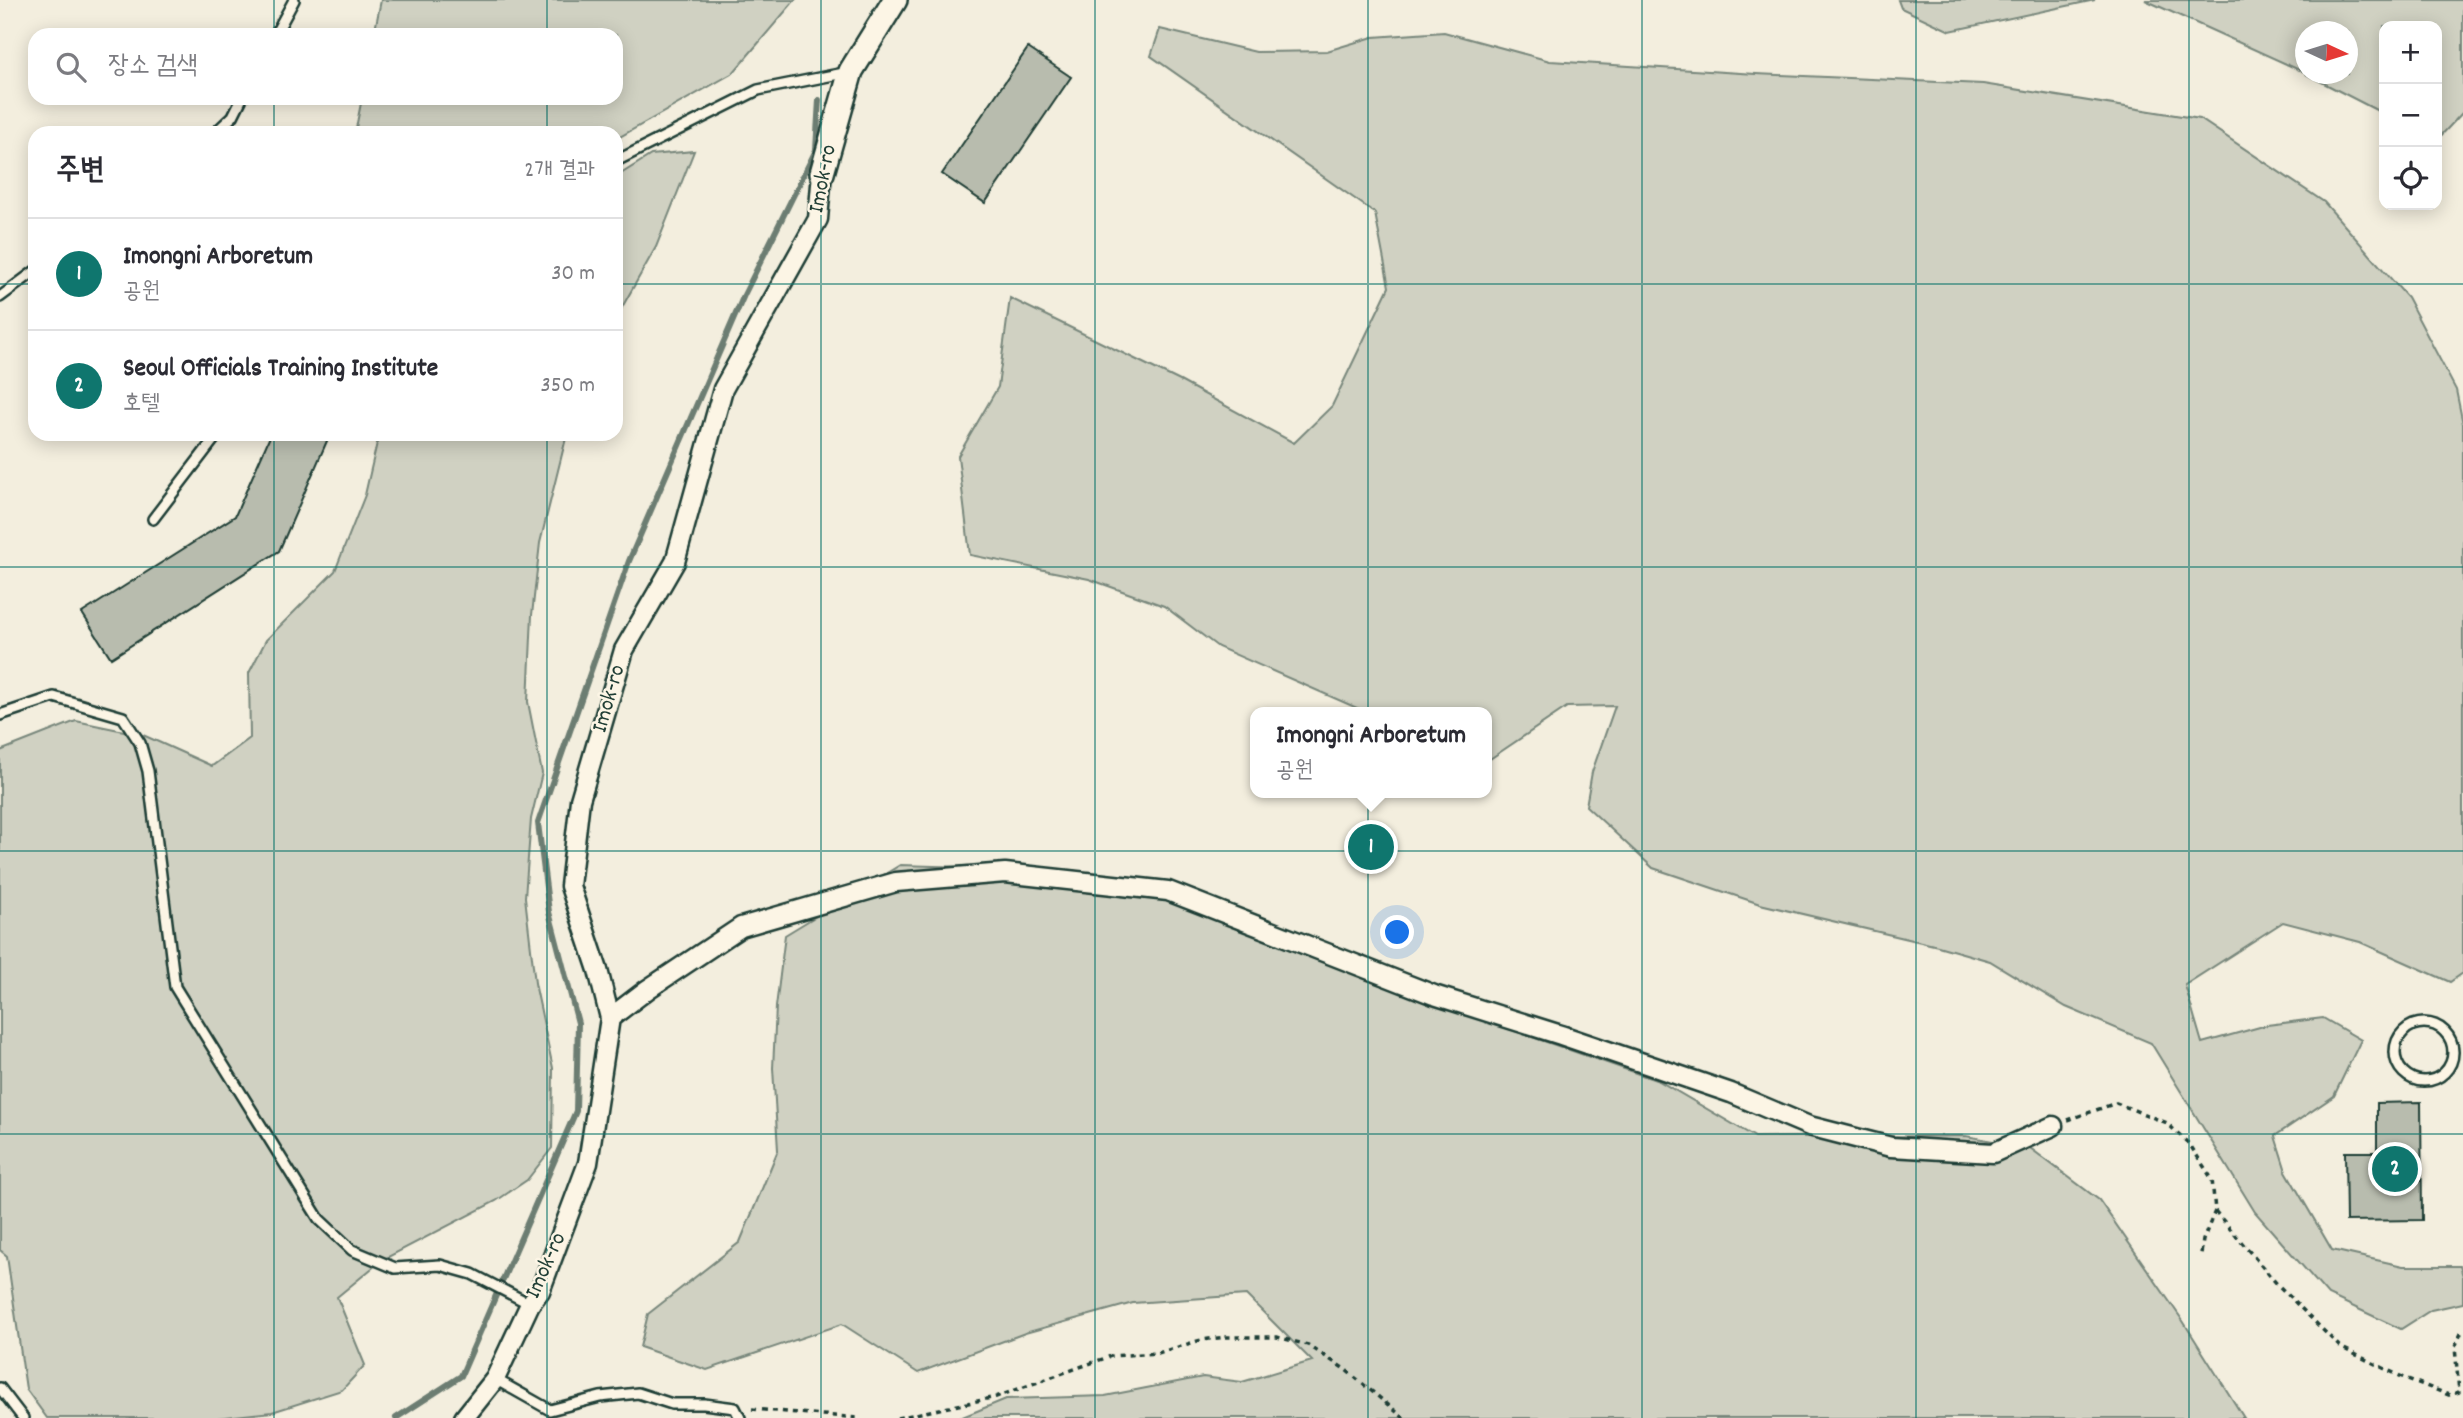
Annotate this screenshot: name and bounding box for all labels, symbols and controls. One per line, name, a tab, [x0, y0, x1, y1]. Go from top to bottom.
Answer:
north arrow	[2295, 21, 2358, 84]
map controls	[2379, 21, 2442, 210]
button: +	[2379, 21, 2442, 84]
search box	[28, 28, 623, 105]
icon: search	[52, 48, 90, 86]
text: 장소 검색	[108, 48, 198, 85]
button: −	[2379, 84, 2442, 147]
street label: Imok-ro	[801, 142, 847, 216]
button: locate	[2379, 147, 2442, 210]
text: 주변	[56, 151, 104, 194]
text: 2개 결과	[524, 155, 595, 188]
text: Imongni Arboretum	[123, 239, 313, 276]
text: 1	[76, 258, 82, 291]
text: 30 m	[551, 258, 595, 291]
text: 공원	[123, 276, 160, 309]
text: Seoul Officials Training Institute	[123, 351, 438, 388]
text: 2	[74, 370, 84, 403]
text: 350 m	[541, 370, 595, 403]
text: 호텔	[123, 388, 160, 421]
street label: Imok-ro	[585, 661, 635, 737]
popup	[1250, 707, 1492, 798]
text: Imongni Arboretum	[1276, 718, 1466, 755]
text: 공원	[1276, 755, 1313, 788]
pin: 1	[1348, 821, 1394, 873]
your location	[1380, 915, 1414, 949]
pin: 2	[2372, 1143, 2418, 1195]
street label: Imok-ro	[518, 1228, 576, 1304]

